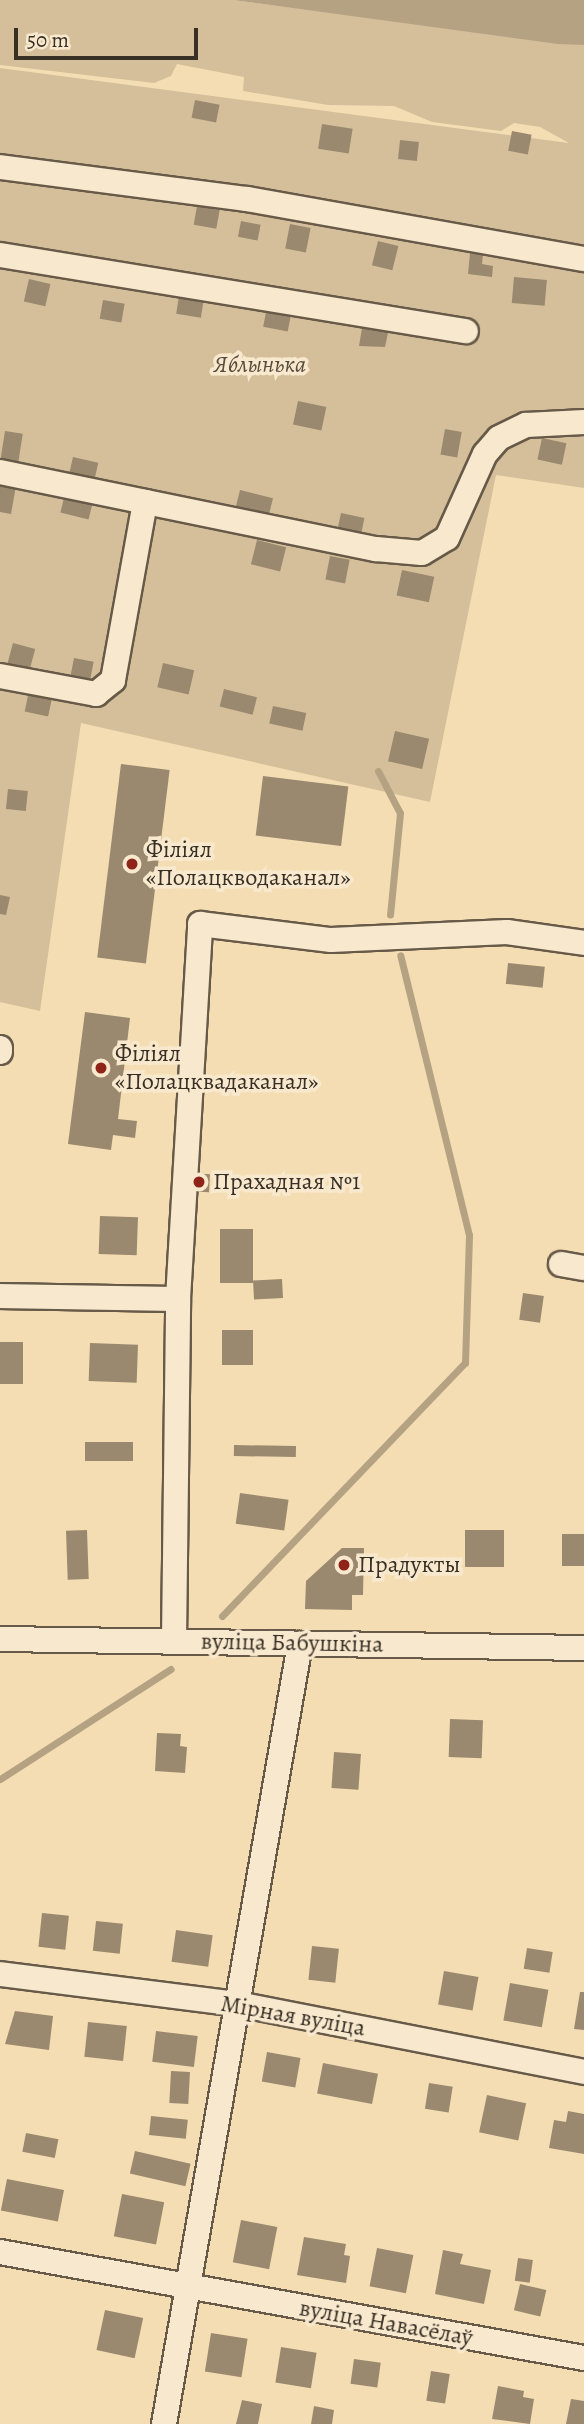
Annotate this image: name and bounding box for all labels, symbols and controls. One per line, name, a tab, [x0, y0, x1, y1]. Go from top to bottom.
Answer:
scale bar	[18, 14, 201, 58]
text: 50 m	[27, 26, 69, 54]
park label: Яблынька	[214, 351, 306, 379]
place label: Філіял «Полацкводаканал»	[146, 836, 350, 892]
marker: Філіял «Полацкводаканал»	[124, 856, 140, 872]
place label: Філіял «Полацквадаканал»	[115, 1040, 318, 1096]
marker: Філіял «Полацквадаканал»	[93, 1060, 109, 1076]
place label: Прахадная №1	[213, 1168, 360, 1196]
marker: Прахадная №1	[191, 1174, 207, 1190]
place label: Прадукты	[358, 1551, 461, 1579]
marker: Прадукты	[336, 1557, 352, 1573]
street label: вуліца Бабушкіна	[201, 1627, 383, 1659]
street label: Мірная вуліца	[218, 1989, 368, 2043]
street label: вуліца Навасёлаў	[297, 2294, 475, 2352]

